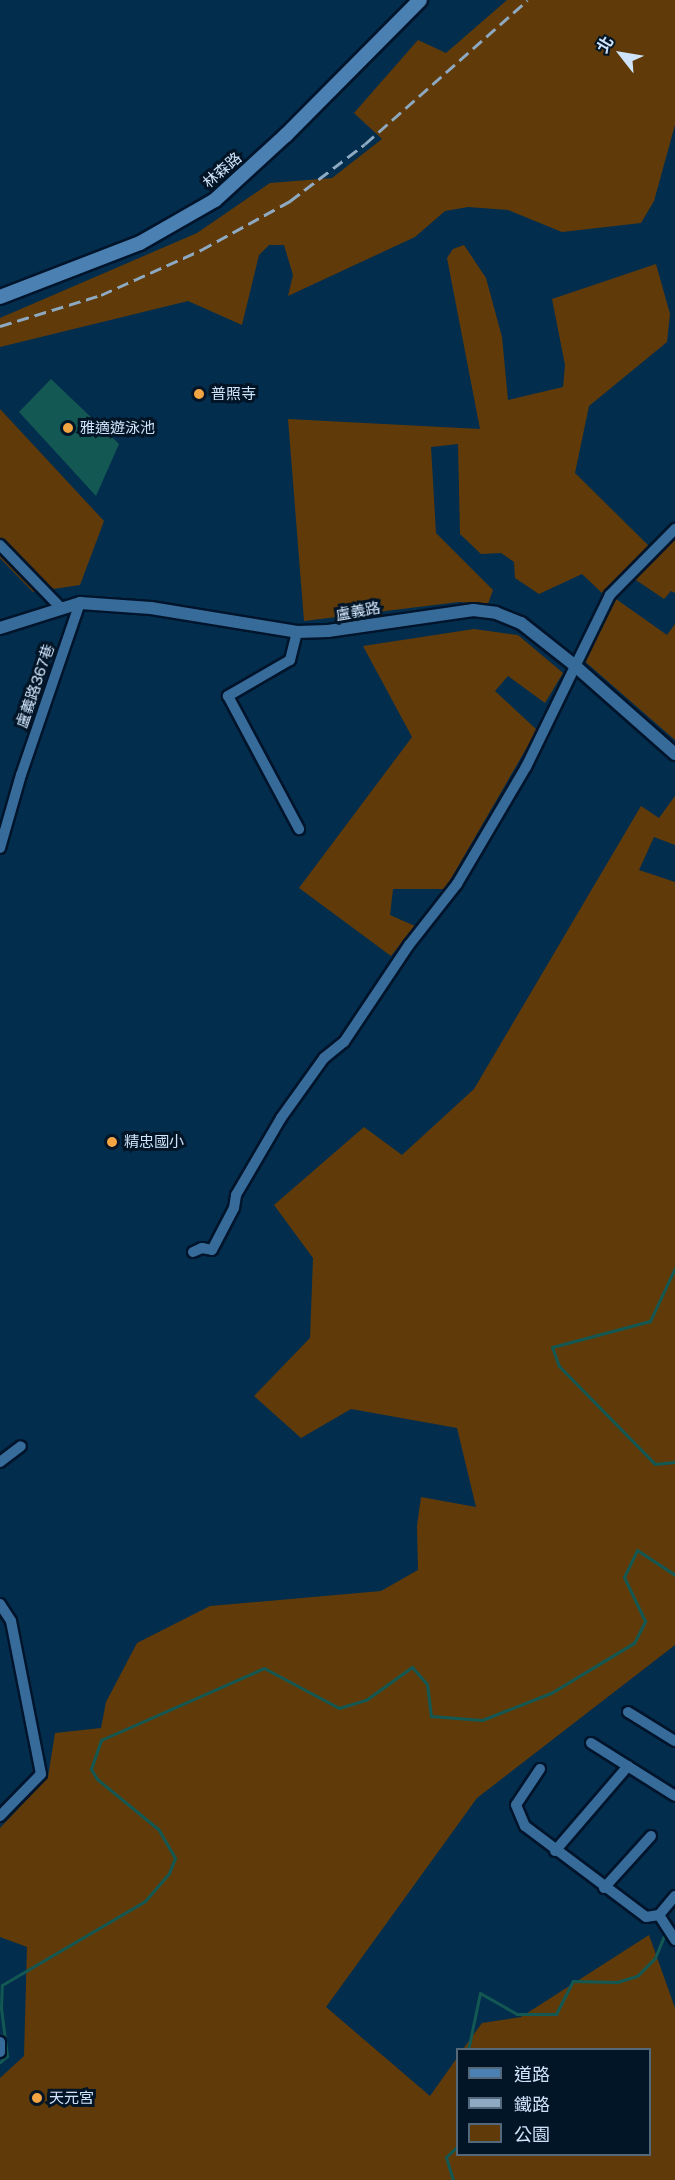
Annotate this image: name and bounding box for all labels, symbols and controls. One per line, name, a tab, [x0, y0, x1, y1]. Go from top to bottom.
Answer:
north arrow	[591, 24, 651, 84]
text: 北	[593, 33, 617, 56]
street label: 林森路	[199, 148, 245, 192]
place label: 普照寺	[211, 385, 256, 403]
marker: 普照寺	[192, 387, 206, 401]
place label: 雅適遊泳池	[80, 419, 155, 437]
marker: 雅適遊泳池	[61, 421, 75, 435]
street label: 盧義路	[334, 598, 382, 624]
street label: 盧義路367巷	[12, 642, 58, 730]
place label: 精忠國小	[124, 1133, 184, 1151]
marker: 精忠國小	[105, 1135, 119, 1149]
legend	[456, 2048, 651, 2156]
text: 道路	[514, 2064, 550, 2085]
place label: 天元宮	[49, 2089, 94, 2107]
marker: 天元宮	[30, 2091, 44, 2105]
text: 鐵路	[514, 2094, 550, 2115]
text: 公園	[514, 2124, 550, 2145]

